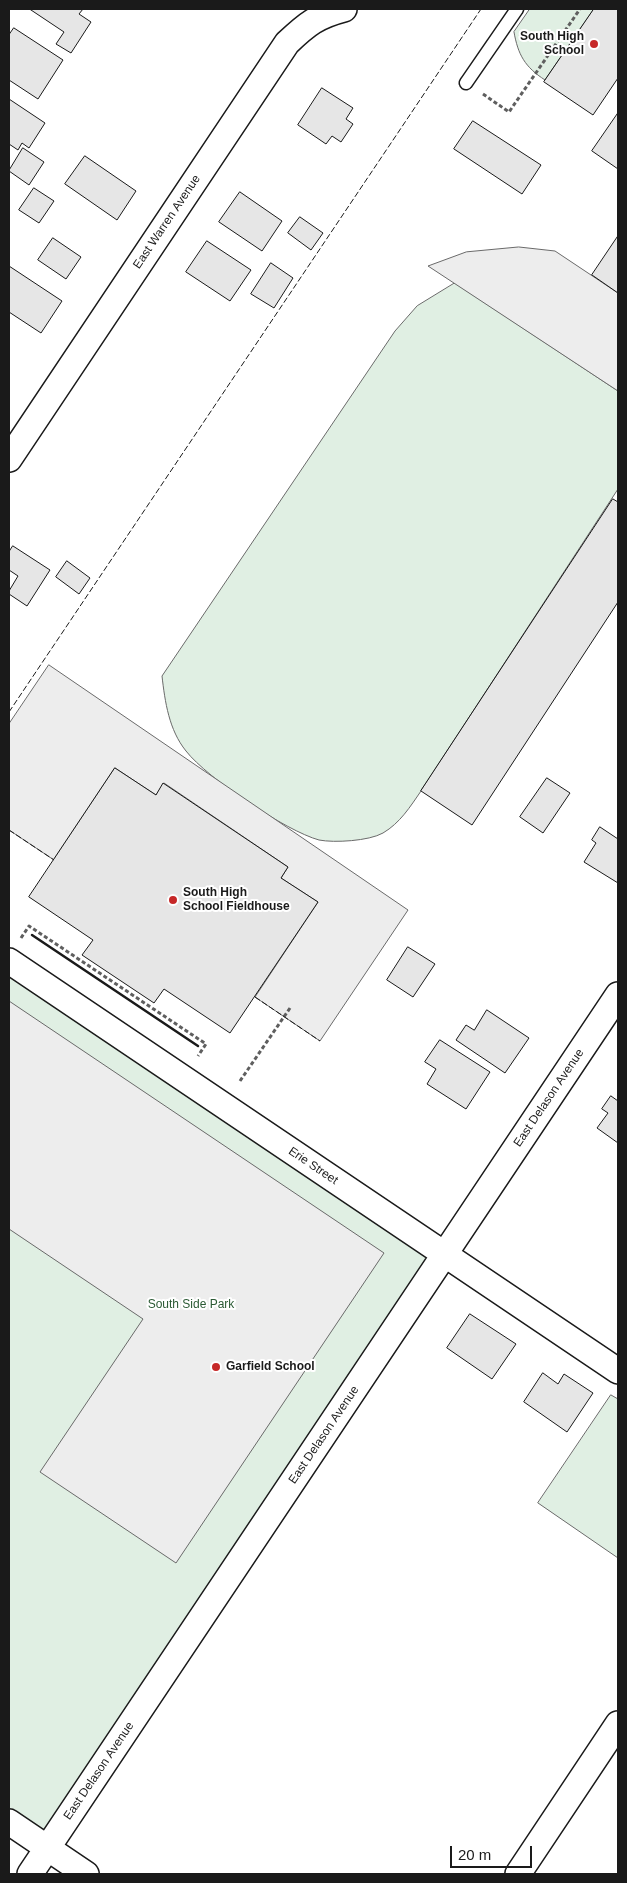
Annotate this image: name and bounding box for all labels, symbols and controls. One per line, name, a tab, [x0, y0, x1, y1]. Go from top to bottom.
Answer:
place label: South High School	[520, 30, 584, 58]
marker: South High School	[588, 38, 600, 50]
street label: East Warren Avenue	[130, 172, 204, 272]
place label: South High School Fieldhouse	[183, 886, 290, 914]
marker: South High School Fieldhouse	[167, 894, 179, 906]
street label: East Delason Avenue	[511, 1046, 587, 1150]
street label: Erie Street	[285, 1144, 341, 1188]
park label: South Side Park	[148, 1298, 234, 1312]
place label: Garfield School	[226, 1360, 315, 1374]
marker: Garfield School	[210, 1361, 222, 1373]
street label: East Delason Avenue	[286, 1383, 362, 1487]
street label: East Delason Avenue	[61, 1719, 137, 1823]
scale bar	[452, 1836, 534, 1868]
text: 20 m	[458, 1846, 491, 1863]

